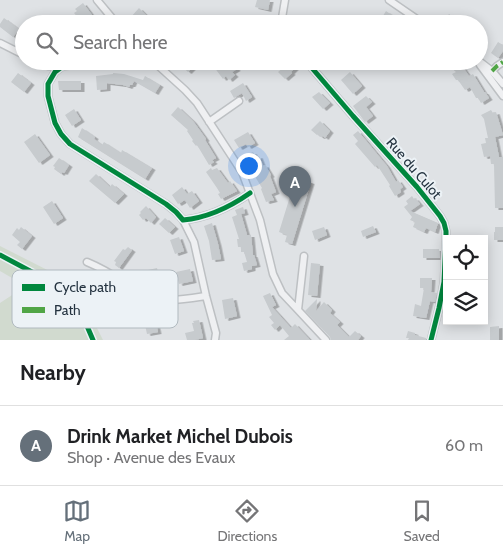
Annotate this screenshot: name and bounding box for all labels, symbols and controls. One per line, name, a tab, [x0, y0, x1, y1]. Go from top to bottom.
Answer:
search box	[15, 15, 488, 70]
icon: search	[33, 29, 61, 57]
text: Search here	[73, 31, 167, 54]
street label: Rue du Culot	[382, 134, 446, 203]
your location	[236, 153, 262, 179]
pin: A	[279, 166, 311, 207]
map controls	[443, 235, 488, 325]
button: locate	[443, 235, 488, 280]
legend	[12, 270, 178, 328]
text: Cycle path	[54, 278, 116, 296]
button: layers	[443, 280, 488, 325]
text: Path	[54, 301, 81, 319]
text: Nearby	[20, 360, 86, 385]
text: Drink Market Michel Dubois	[67, 425, 293, 448]
text: A	[31, 436, 41, 455]
text: 60 m	[445, 436, 483, 455]
text: Shop · Avenue des Evaux	[67, 448, 235, 467]
tab: Map	[63, 497, 91, 545]
tab: Directions	[217, 497, 277, 545]
tab: Saved	[403, 497, 440, 545]

